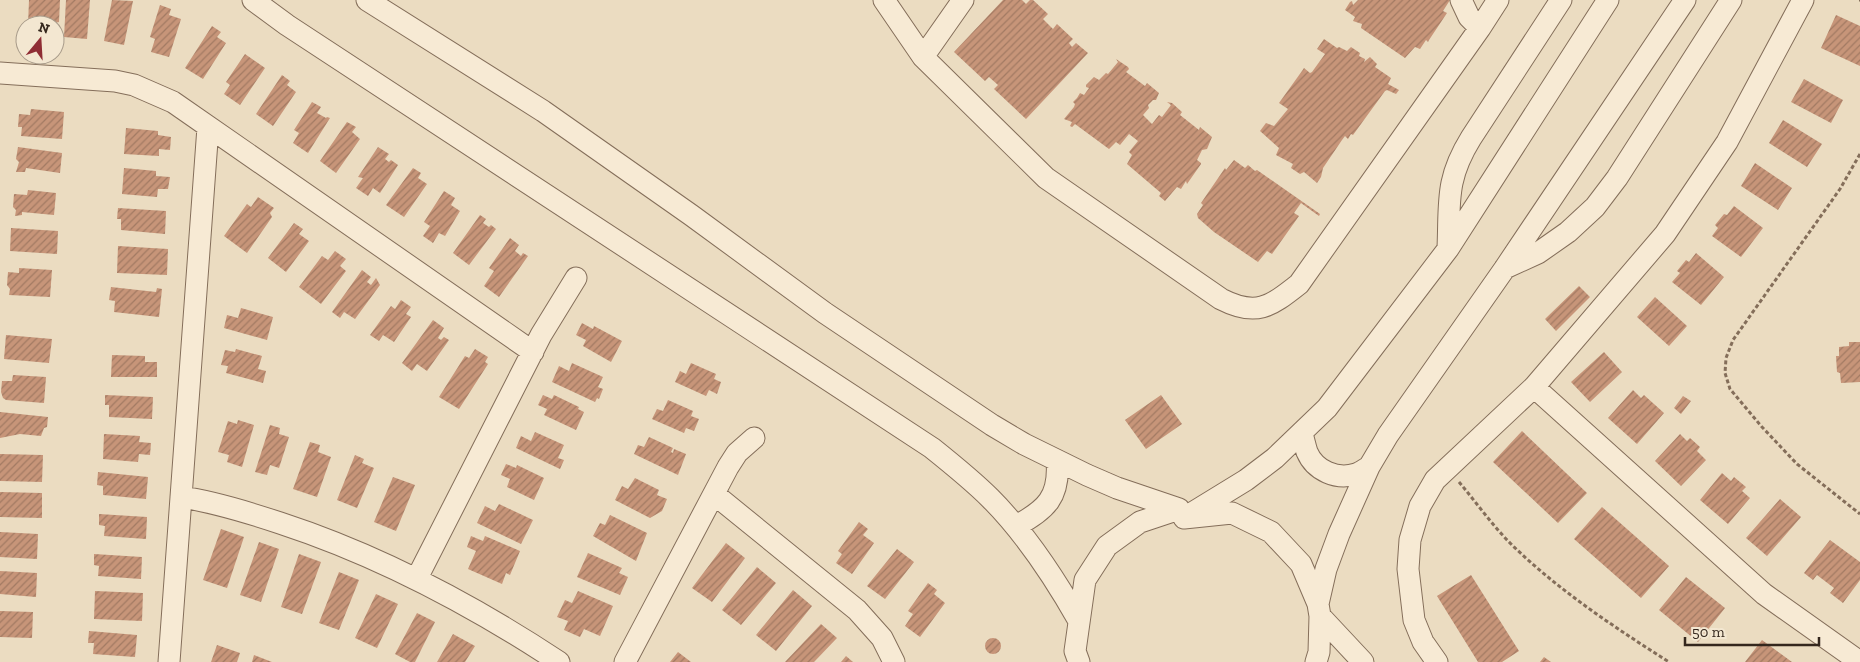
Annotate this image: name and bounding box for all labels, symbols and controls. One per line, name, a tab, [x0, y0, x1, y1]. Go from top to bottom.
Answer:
north arrow	[15, 15, 65, 65]
text: N	[36, 18, 52, 38]
scale bar	[1685, 614, 1819, 646]
text: 50 m	[1692, 623, 1725, 641]

